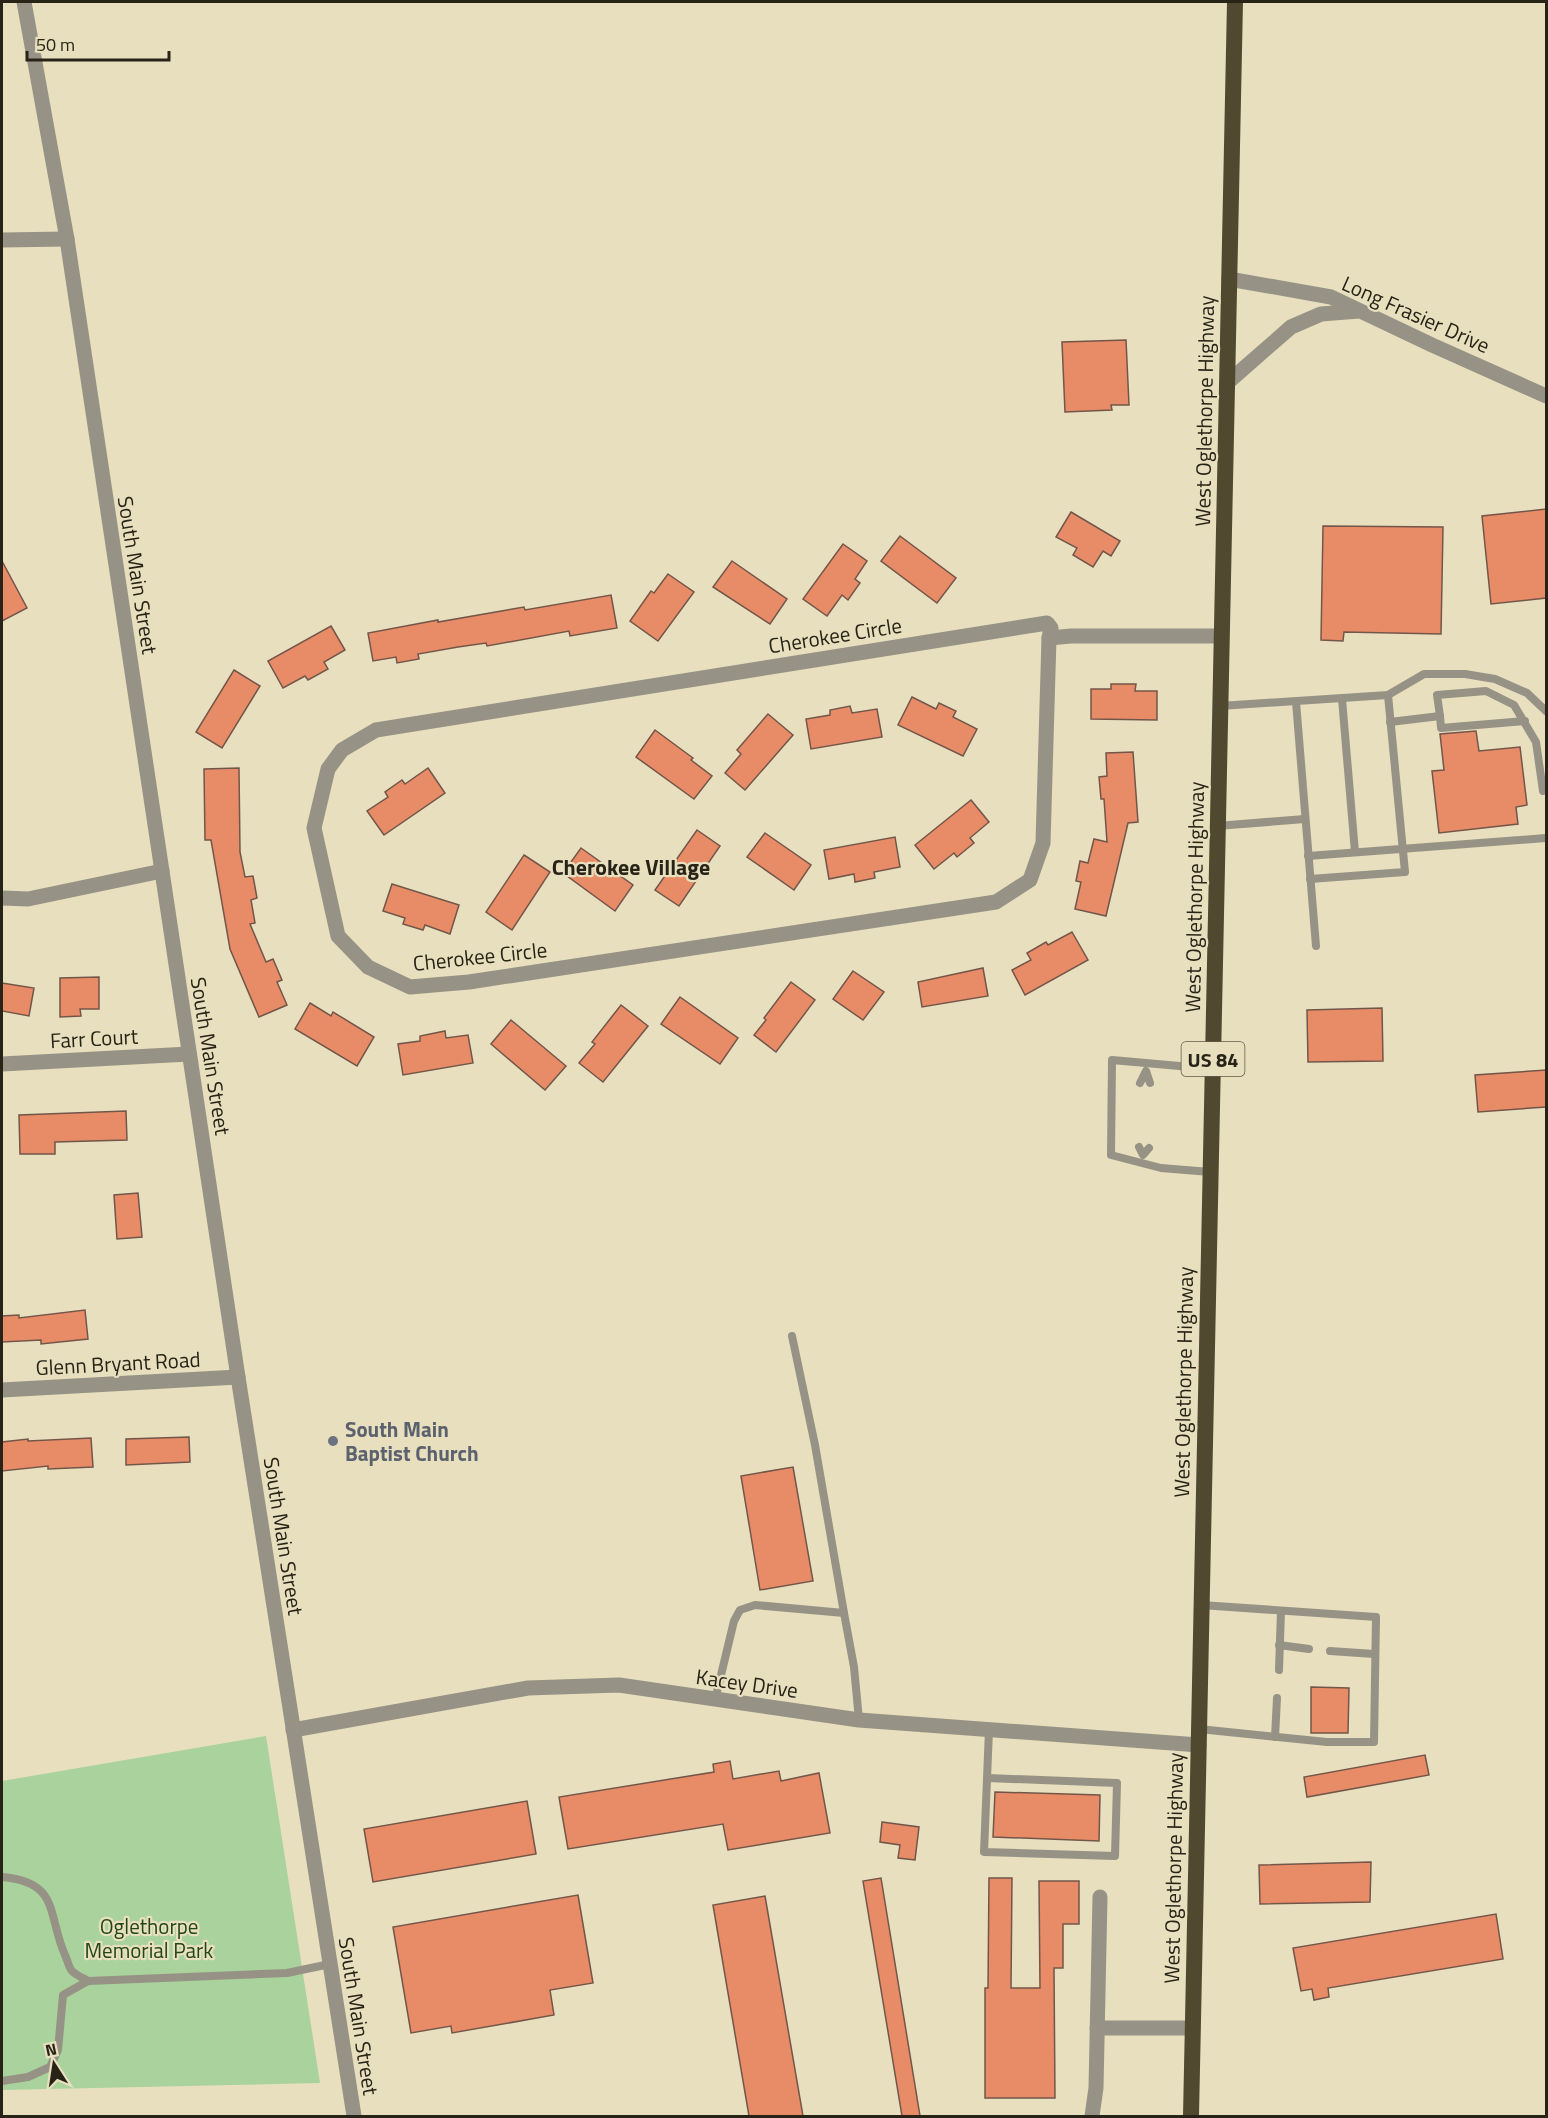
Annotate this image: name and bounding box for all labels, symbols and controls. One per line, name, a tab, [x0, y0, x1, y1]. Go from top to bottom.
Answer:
scale bar	[27, 24, 170, 62]
text: 50 m	[36, 31, 75, 58]
street label: Long Frasier Drive	[1337, 267, 1495, 361]
street label: West Oglethorpe Highway	[1186, 295, 1222, 527]
street label: South Main Street	[110, 494, 166, 657]
street label: Cherokee Circle	[766, 609, 904, 661]
street label: West Oglethorpe Highway	[1176, 781, 1212, 1013]
district label: Cherokee Village	[552, 850, 710, 884]
street label: Cherokee Circle	[411, 933, 549, 979]
street label: South Main Street	[183, 975, 239, 1138]
street label: Farr Court	[49, 1020, 139, 1056]
road number: US 84	[1182, 1042, 1244, 1076]
street label: West Oglethorpe Highway	[1165, 1266, 1201, 1498]
street label: Glenn Bryant Road	[35, 1343, 201, 1383]
place label: South Main Baptist Church	[345, 1413, 479, 1469]
marker: South Main Baptist Church	[326, 1434, 340, 1448]
street label: South Main Street	[256, 1455, 312, 1618]
street label: Kacey Drive	[694, 1660, 800, 1706]
street label: West Oglethorpe Highway	[1155, 1752, 1191, 1984]
park label: Oglethorpe Memorial Park	[85, 1910, 213, 1966]
street label: South Main Street	[331, 1935, 387, 2098]
north arrow	[24, 2034, 84, 2094]
text: N	[43, 2036, 59, 2062]

